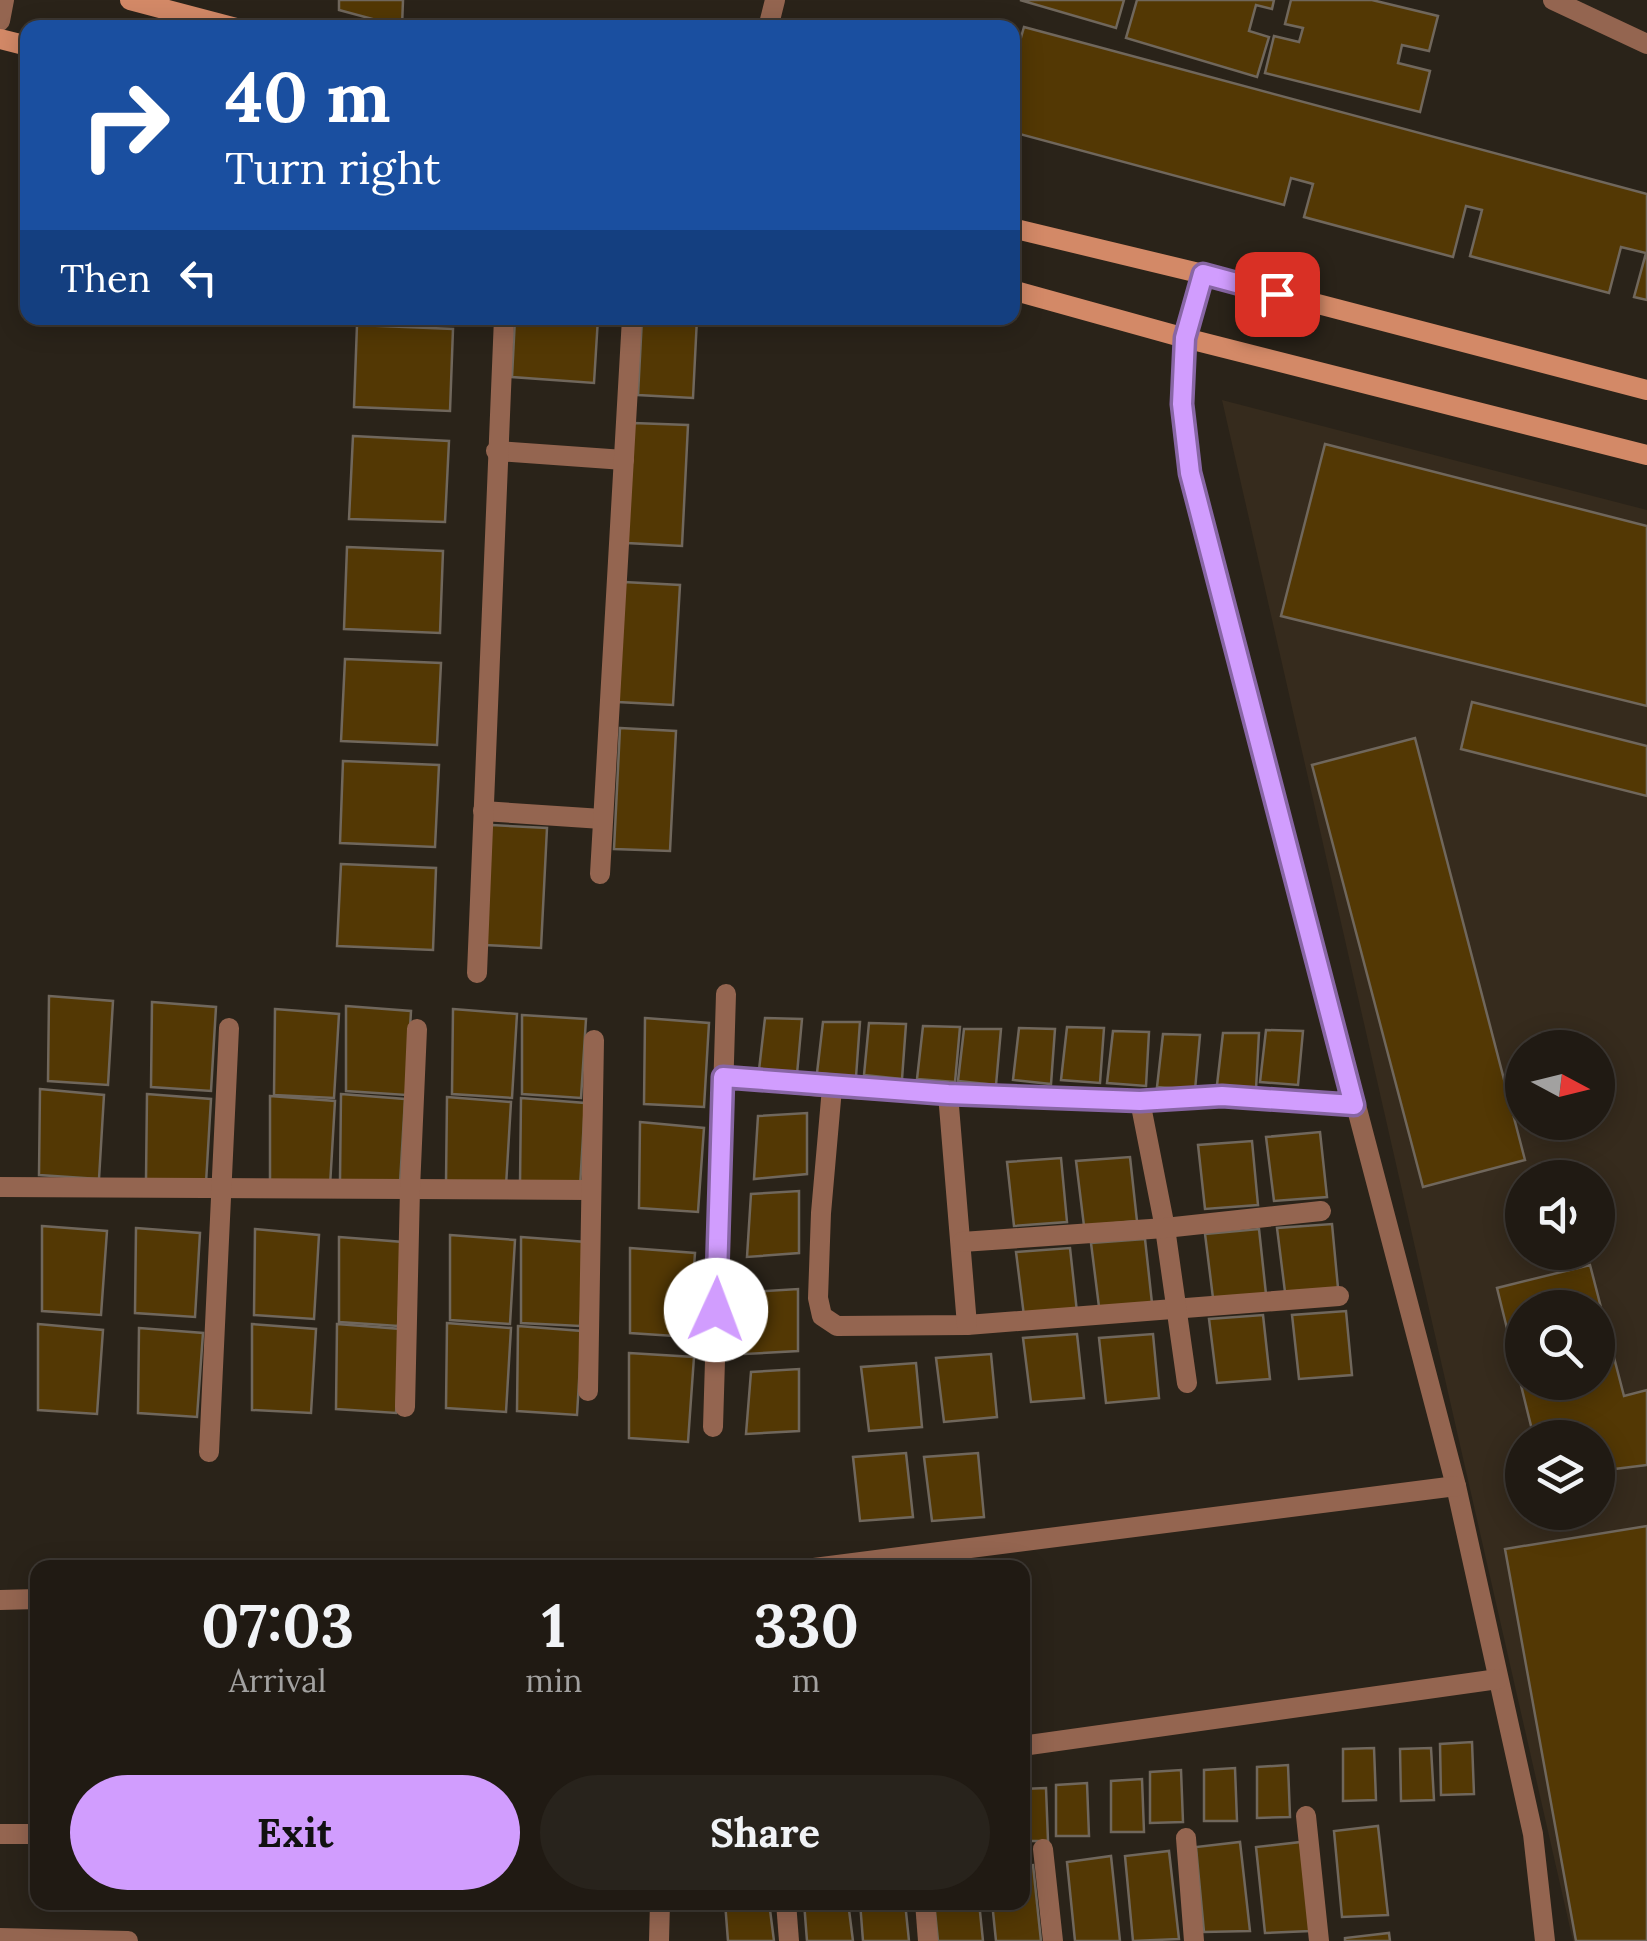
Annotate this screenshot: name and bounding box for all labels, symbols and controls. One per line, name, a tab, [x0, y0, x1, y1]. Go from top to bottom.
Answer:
text: 40 m	[225, 52, 391, 141]
icon: right	[60, 60, 190, 190]
text: Turn right	[225, 139, 441, 196]
icon: left	[171, 250, 226, 305]
pin	[1235, 252, 1320, 337]
text: Then	[60, 254, 151, 302]
icon: arrive	[1250, 267, 1305, 322]
north arrow	[1505, 1030, 1615, 1140]
map controls	[1505, 1030, 1615, 1530]
button: sound	[1505, 1160, 1615, 1270]
position arrow	[664, 1258, 768, 1362]
button: search	[1505, 1290, 1615, 1400]
button: layers	[1505, 1420, 1615, 1530]
text: 07:03	[201, 1587, 354, 1663]
text: 1	[542, 1587, 566, 1663]
text: 330	[753, 1587, 859, 1663]
text: Arrival	[229, 1660, 327, 1701]
text: min	[525, 1660, 582, 1701]
text: m	[792, 1660, 820, 1701]
button: Exit	[70, 1775, 520, 1890]
button: Share	[540, 1775, 990, 1890]

